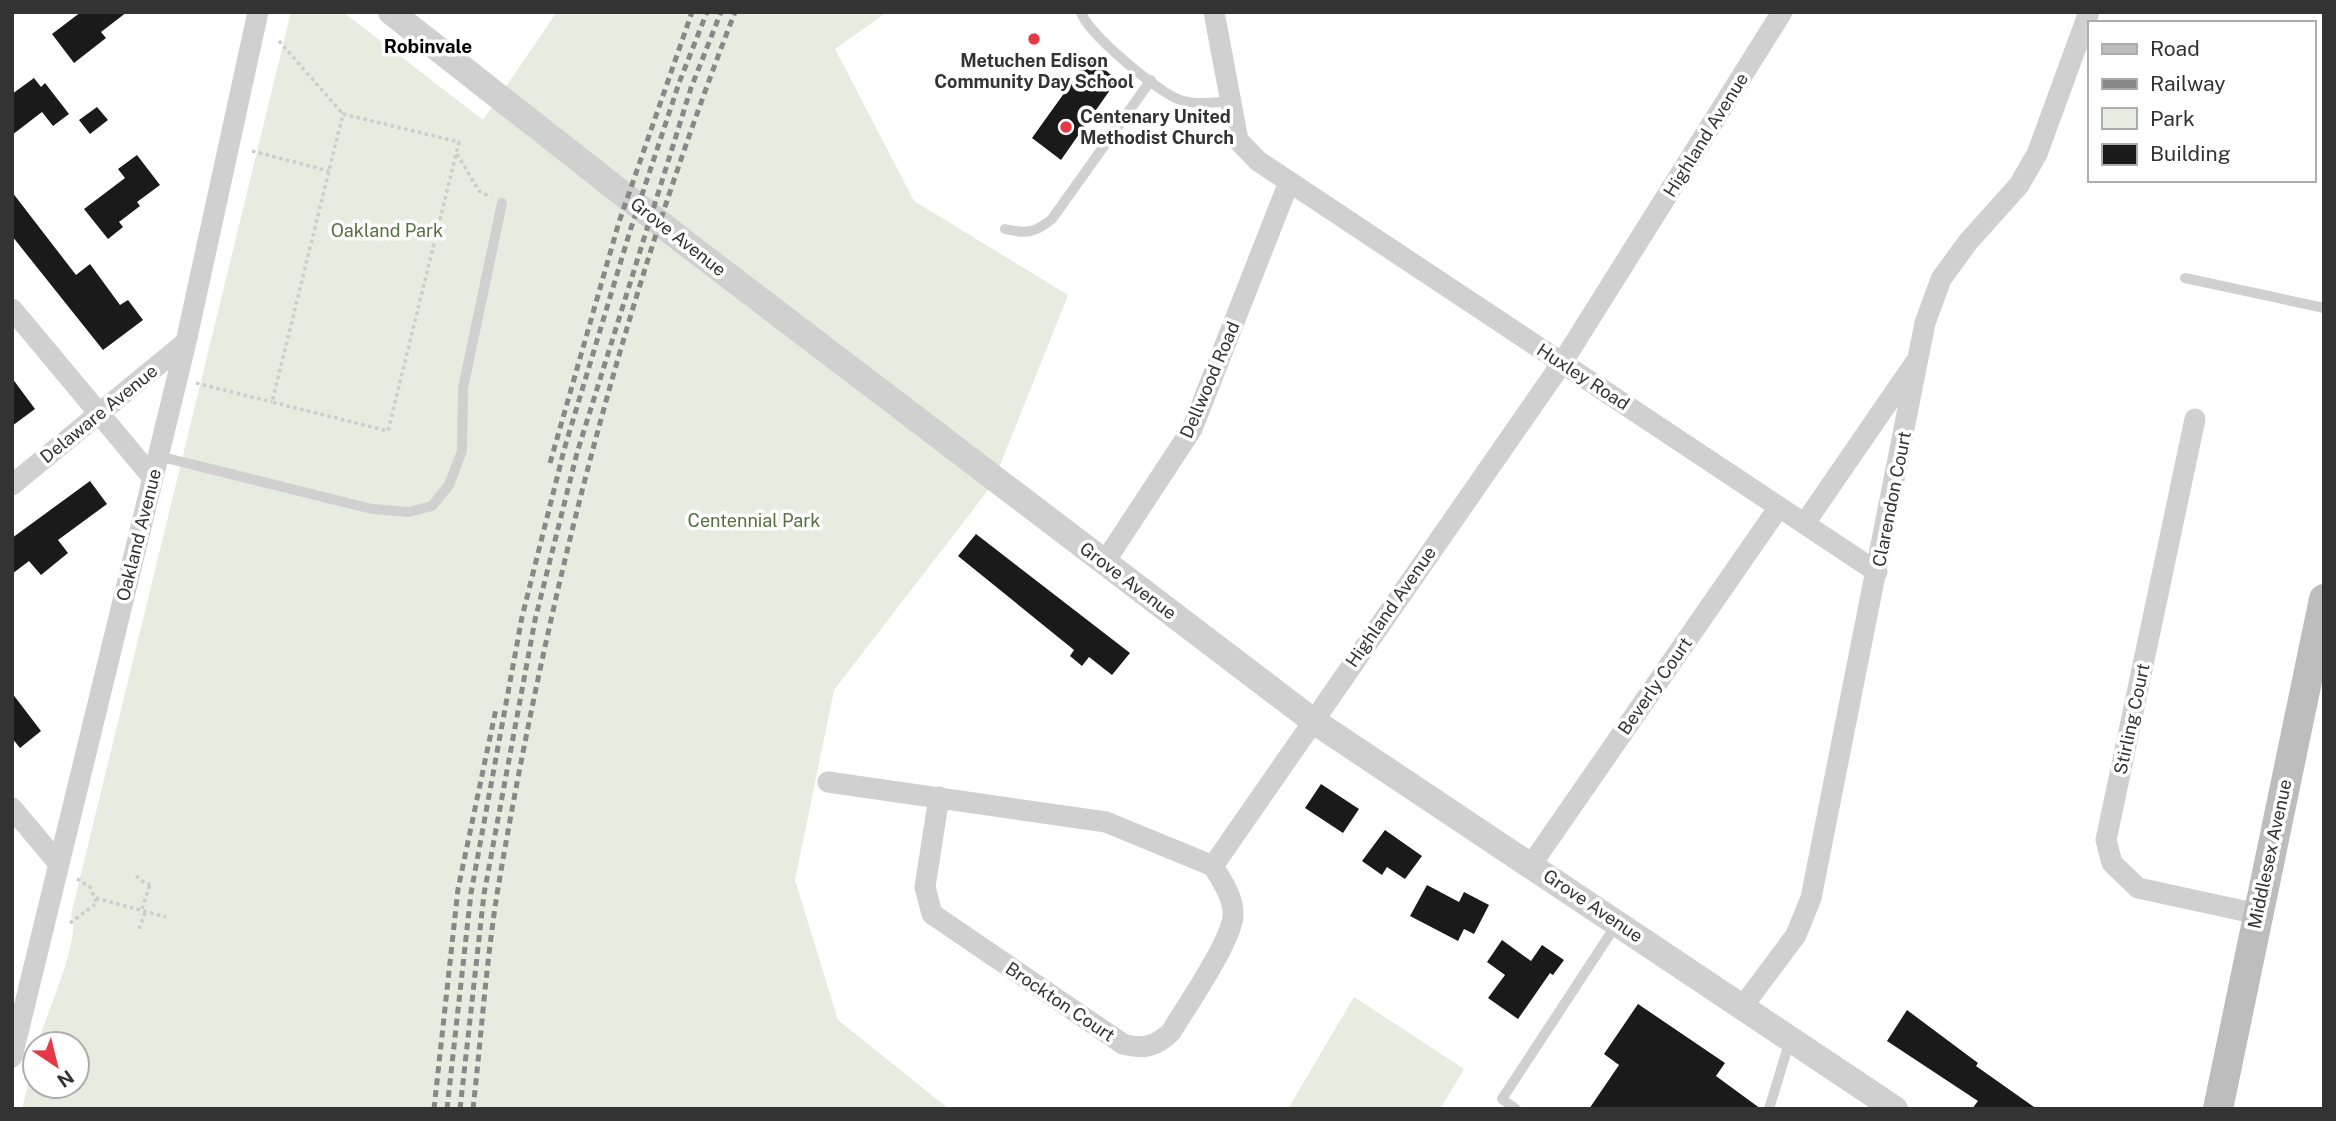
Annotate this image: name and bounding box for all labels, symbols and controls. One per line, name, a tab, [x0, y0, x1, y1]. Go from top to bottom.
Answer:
legend	[2088, 21, 2315, 182]
marker: Metuchen Edison Community Day School	[1026, 31, 1042, 47]
district label: Robinvale	[384, 35, 472, 57]
text: Road	[2150, 36, 2200, 61]
place label: Metuchen Edison Community Day School	[934, 50, 1134, 92]
street label: Highland Avenue	[1659, 69, 1752, 201]
text: Railway	[2150, 71, 2226, 96]
place label: Centenary United Methodist Church	[1080, 106, 1234, 148]
text: Park	[2150, 106, 2195, 131]
marker: Centenary United Methodist Church	[1058, 119, 1074, 135]
text: Building	[2150, 141, 2231, 166]
street label: Grove Avenue	[626, 193, 730, 280]
park label: Oakland Park	[331, 220, 443, 241]
street label: Dellwood Road	[1175, 318, 1244, 441]
street label: Huxley Road	[1533, 339, 1633, 414]
street label: Delaware Avenue	[36, 360, 162, 467]
street label: Clarendon Court	[1868, 429, 1915, 569]
street label: Oakland Avenue	[112, 466, 165, 603]
park label: Centennial Park	[688, 510, 820, 531]
street label: Grove Avenue	[1076, 538, 1181, 624]
street label: Highland Avenue	[1341, 542, 1440, 671]
street label: Beverly Court	[1613, 633, 1696, 738]
street label: Stirling Court	[2109, 661, 2154, 776]
street label: Middlesex Avenue	[2243, 777, 2296, 930]
street label: Grove Avenue	[1540, 865, 1647, 947]
street label: Brockton Court	[1002, 957, 1119, 1046]
north arrow	[21, 1030, 91, 1100]
text: N	[53, 1066, 78, 1092]

